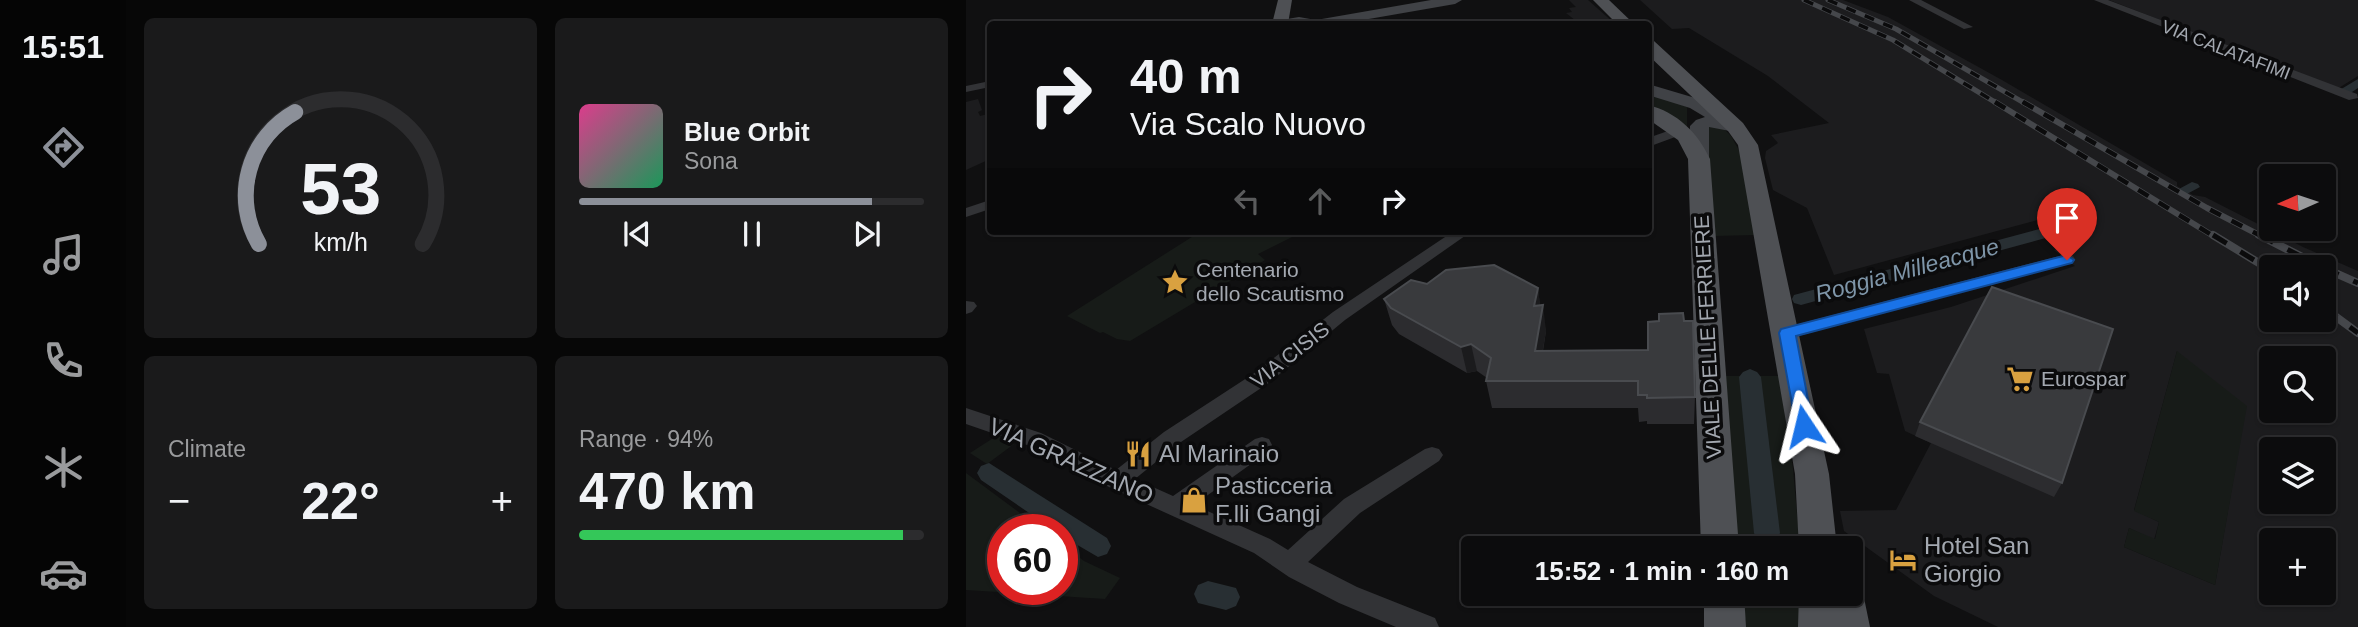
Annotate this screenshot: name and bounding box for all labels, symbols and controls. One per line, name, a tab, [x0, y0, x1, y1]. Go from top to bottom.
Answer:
street label: VIA CALATAFIMI	[2159, 16, 2293, 84]
text: 15:51	[22, 29, 104, 65]
icon: right	[1015, 49, 1106, 140]
text: 40 m	[1130, 49, 1242, 103]
text: Via Scalo Nuovo	[1130, 106, 1366, 142]
text: Blue Orbit	[684, 117, 810, 147]
icon: directions	[39, 123, 88, 172]
text: Sona	[684, 148, 738, 174]
text: 53	[300, 149, 381, 230]
north arrow	[2259, 164, 2336, 242]
map controls	[2259, 164, 2336, 605]
icon: left	[1228, 182, 1266, 220]
icon: ahead	[1301, 182, 1339, 220]
icon: right	[1374, 182, 1412, 220]
pin	[2037, 188, 2097, 260]
icon: arrive	[2048, 199, 2086, 237]
icon: previous	[618, 215, 656, 253]
icon: pause	[733, 215, 771, 253]
icon: next	[848, 215, 886, 253]
street label: VIALE DELLE FERRIERE	[1690, 215, 1725, 459]
text: km/h	[313, 228, 368, 256]
icon: music	[39, 230, 88, 279]
water label: Roggia Milleacque	[1812, 233, 2002, 307]
button: sound	[2259, 255, 2336, 332]
place label: Centenario dello Scautismo	[1196, 258, 1344, 305]
place icon: Centenario dello Scautismo	[1160, 267, 1190, 297]
street label: VIA CISIS	[1246, 317, 1334, 392]
icon: phone	[39, 336, 88, 385]
button: search	[2259, 346, 2336, 423]
supermarket icon: Eurospar	[2005, 364, 2035, 394]
place label: Eurospar	[2041, 367, 2126, 390]
position arrow	[1767, 389, 1841, 463]
street label: VIA GRAZZANO	[985, 412, 1158, 509]
text: Range · 94%	[579, 426, 713, 452]
text: Climate	[168, 436, 246, 462]
button: layers	[2259, 437, 2336, 514]
restaurant icon: Al Marinaio	[1123, 439, 1153, 469]
place label: Al Marinaio	[1159, 440, 1279, 467]
icon: climate	[39, 443, 88, 492]
text: 470 km	[579, 462, 755, 520]
text: 22°	[301, 472, 380, 530]
place label: Pasticceria F.lli Gangi	[1215, 472, 1333, 527]
text: −	[168, 480, 190, 522]
text: +	[491, 480, 513, 522]
shop icon: Pasticceria F.lli Gangi	[1179, 485, 1209, 515]
speed limit sign: 60	[987, 514, 1078, 605]
button: +	[2259, 528, 2336, 605]
place label: Hotel San Giorgio	[1924, 532, 2029, 587]
hotel icon: Hotel San Giorgio	[1888, 545, 1918, 575]
icon: car	[39, 549, 88, 598]
text: 15:52 · 1 min · 160 m	[1535, 556, 1789, 586]

